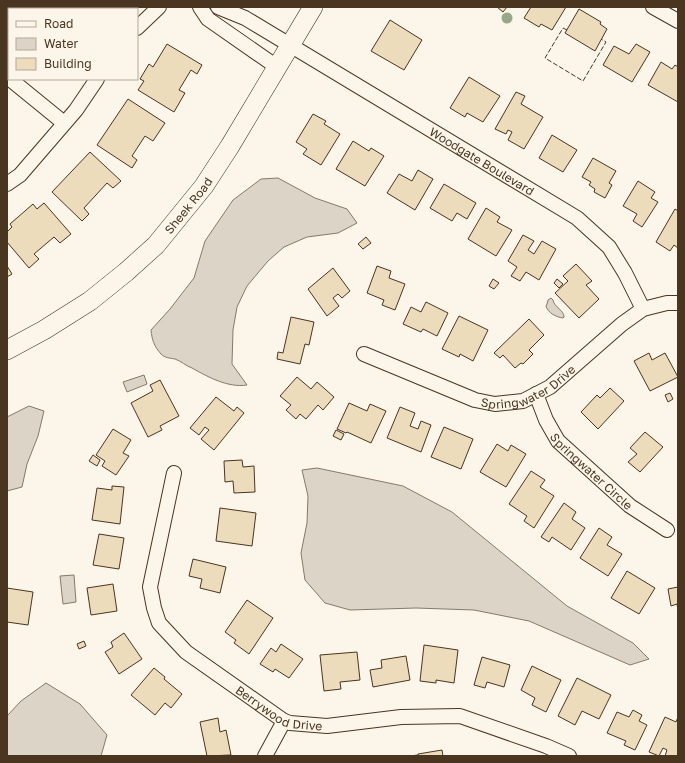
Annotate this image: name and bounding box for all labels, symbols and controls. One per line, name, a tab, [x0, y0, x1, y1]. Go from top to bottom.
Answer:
legend	[8, 8, 138, 80]
text: Road	[44, 16, 73, 31]
text: Water	[44, 36, 78, 51]
text: Building	[44, 56, 92, 71]
street label: Woodgate Boulevard	[427, 124, 537, 198]
street label: Sheek Road	[161, 174, 215, 237]
street label: Springwater Drive	[480, 361, 578, 412]
street label: Springwater Circle	[547, 430, 636, 512]
street label: Berrywood Drive	[233, 682, 323, 733]

